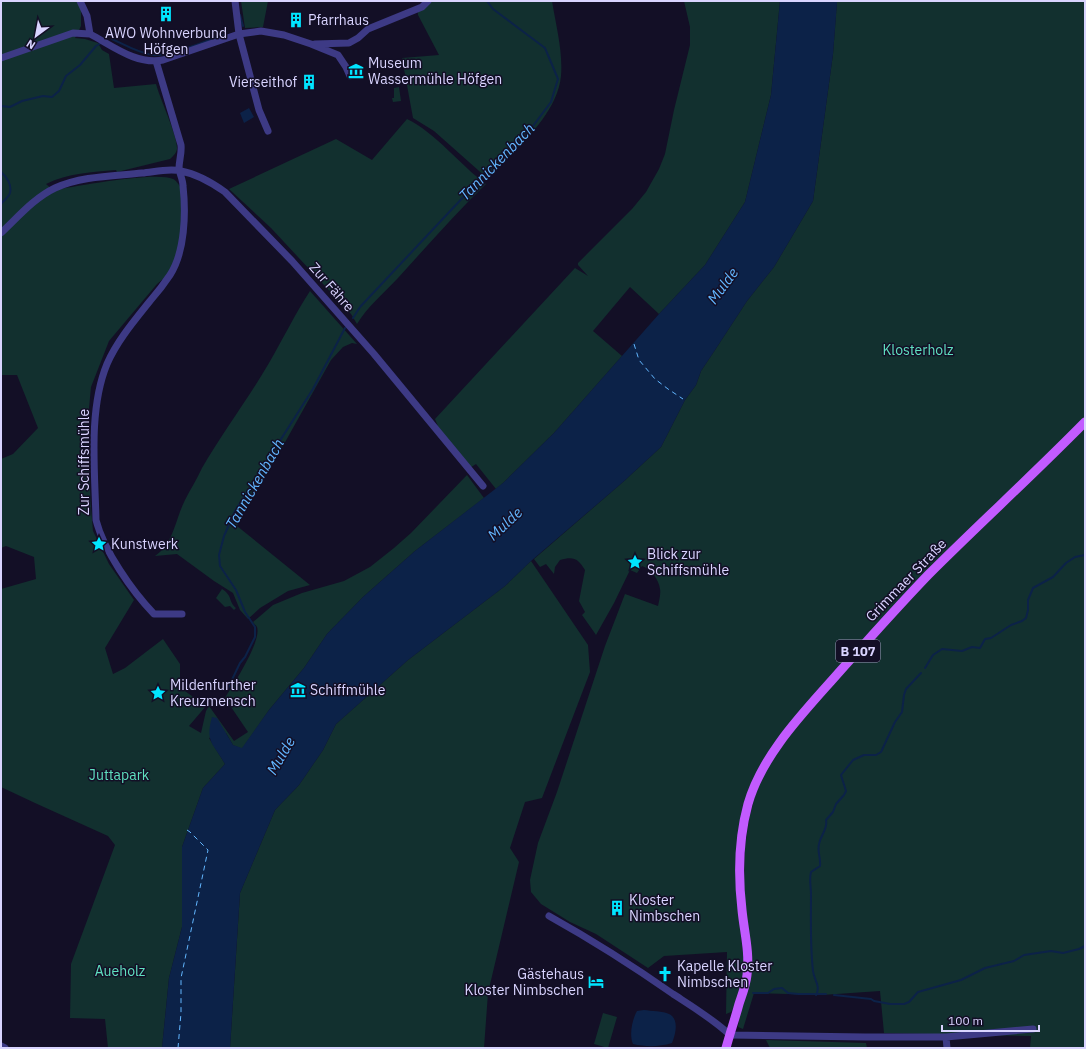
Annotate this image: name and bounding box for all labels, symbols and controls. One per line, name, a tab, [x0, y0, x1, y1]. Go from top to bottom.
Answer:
building icon: AWO Wohnverbund Höfgen	[157, 5, 175, 23]
building icon: Pfarrhaus	[287, 11, 305, 29]
place label: Pfarrhaus	[308, 11, 369, 29]
north arrow	[16, 16, 56, 56]
place label: AWO Wohnverbund Höfgen	[105, 24, 227, 58]
text: N	[24, 36, 38, 53]
place label: Museum Wassermühle Höfgen	[368, 54, 502, 88]
museum icon: Museum Wassermühle Höfgen	[347, 62, 365, 80]
place label: Vierseithof	[229, 73, 297, 91]
building icon: Vierseithof	[300, 73, 318, 91]
water label: Tannickenbach	[455, 119, 539, 205]
street label: Zur Fähre	[306, 258, 359, 316]
water label: Mulde	[703, 263, 742, 308]
park label: Klosterholz	[882, 341, 954, 359]
street label: Zur Schiffsmühle	[75, 408, 93, 515]
water label: Tannickenbach	[221, 435, 288, 532]
water label: Mulde	[483, 503, 526, 544]
street label: Grimmaer Straße	[862, 534, 950, 625]
place icon: Kunstwerk	[90, 535, 108, 553]
place label: Kunstwerk	[111, 535, 179, 553]
place label: Blick zur Schiffsmühle	[647, 545, 729, 579]
place icon: Blick zur Schiffsmühle	[626, 553, 644, 571]
road number: B 107	[836, 640, 880, 662]
place label: Mildenfurther Kreuzmensch	[170, 676, 256, 710]
museum icon: Schiffmühle	[289, 681, 307, 699]
place label: Schiffmühle	[310, 681, 386, 699]
place icon: Mildenfurther Kreuzmensch	[149, 684, 167, 702]
water label: Mulde	[262, 733, 299, 778]
park label: Juttapark	[89, 766, 150, 784]
place label: Kloster Nimbschen	[629, 891, 700, 925]
building icon: Kloster Nimbschen	[608, 899, 626, 917]
place label: Kapelle Kloster Nimbschen	[677, 957, 772, 991]
park label: Aueholz	[95, 962, 146, 980]
place label: Gästehaus Kloster Nimbschen	[465, 965, 584, 999]
church icon: Kapelle Kloster Nimbschen	[656, 965, 674, 983]
hotel icon: Gästehaus Kloster Nimbschen	[587, 973, 605, 991]
scale bar	[942, 1007, 1039, 1033]
text: 100 m	[948, 1013, 983, 1028]

